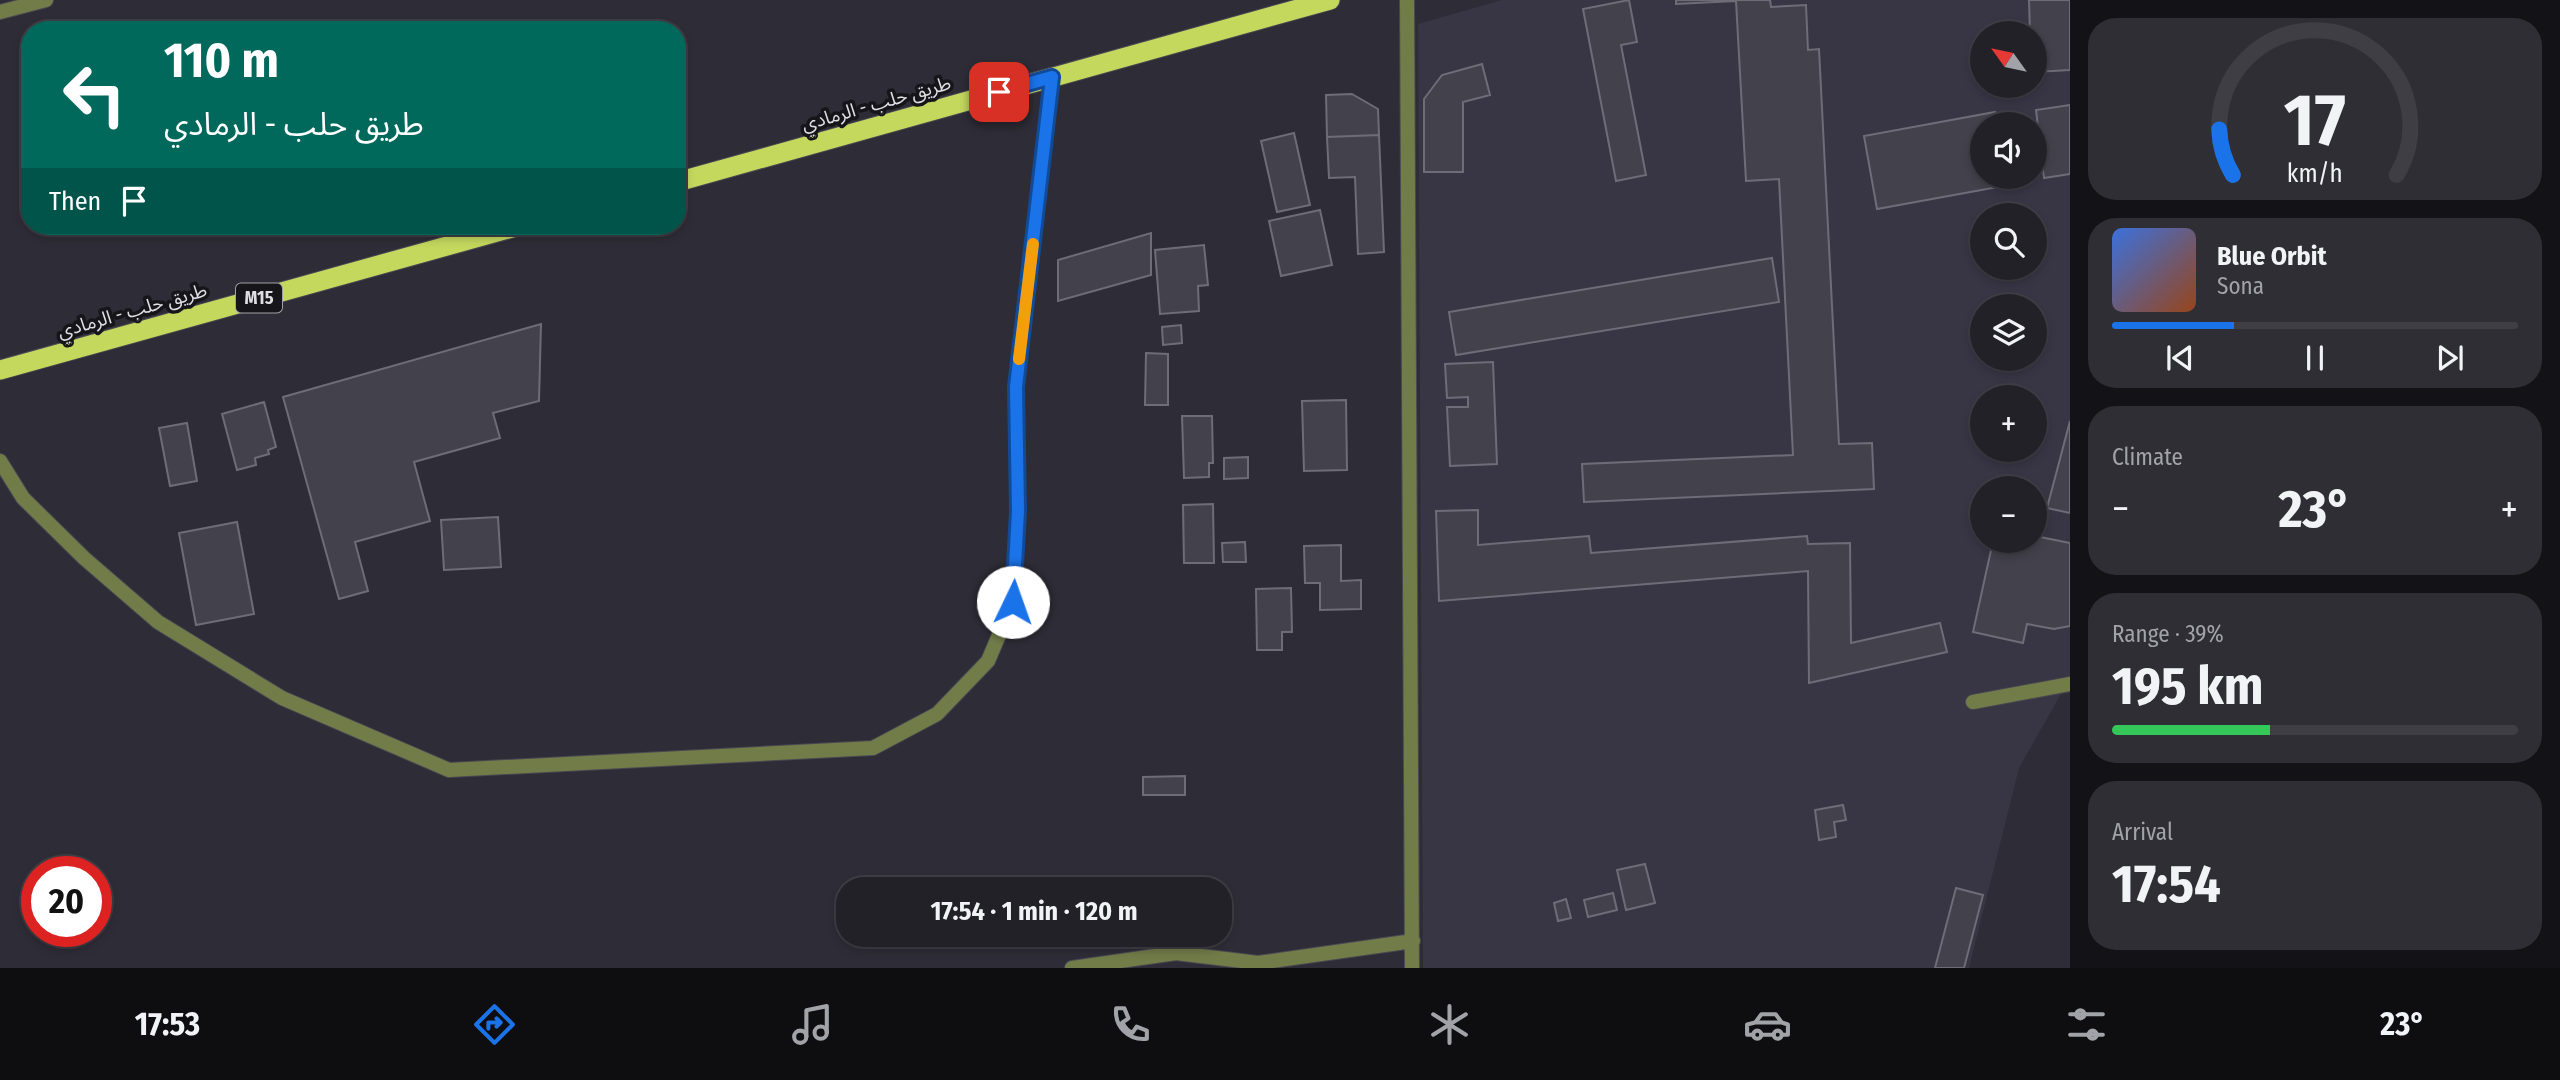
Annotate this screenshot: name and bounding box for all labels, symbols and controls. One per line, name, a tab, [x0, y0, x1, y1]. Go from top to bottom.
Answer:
north arrow	[1970, 21, 2048, 98]
map controls	[1970, 21, 2047, 553]
text: 110 m	[164, 31, 279, 90]
icon: left	[49, 49, 140, 140]
pin	[969, 62, 1029, 122]
street label: طريق حلب - الرمادي	[799, 71, 954, 139]
icon: arrive	[980, 73, 1018, 111]
text: 17	[2284, 77, 2346, 164]
text: طريق حلب - الرمادي	[164, 105, 424, 143]
button: sound	[1970, 112, 2047, 189]
text: km/h	[2287, 159, 2343, 189]
icon: arrive	[115, 182, 153, 220]
text: Then	[49, 186, 101, 217]
button: search	[1970, 203, 2047, 280]
text: Blue Orbit	[2217, 241, 2327, 272]
text: Sona	[2217, 272, 2264, 300]
street label: طريق حلب - الرمادي	[55, 278, 210, 346]
road number: M15	[236, 284, 282, 312]
button: layers	[1970, 294, 2047, 371]
icon: previous	[2161, 339, 2199, 377]
icon: pause	[2296, 339, 2334, 377]
icon: next	[2431, 339, 2469, 377]
button: +	[1970, 385, 2047, 462]
text: Climate	[2112, 443, 2183, 471]
button: −	[1970, 476, 2047, 553]
text: 23°	[2278, 478, 2351, 541]
text: −	[2112, 486, 2129, 532]
text: +	[2501, 486, 2518, 532]
position arrow	[976, 565, 1050, 639]
text: Range · 39%	[2112, 620, 2224, 648]
text: 195 km	[2112, 655, 2263, 718]
text: Arrival	[2112, 818, 2173, 846]
text: 17:54	[2112, 853, 2221, 916]
speed limit sign: 20	[21, 856, 112, 947]
text: 17:54 · 1 min · 120 m	[931, 896, 1138, 927]
icon: directions	[470, 1000, 519, 1049]
icon: music	[788, 1000, 837, 1049]
icon: phone	[1106, 1000, 1155, 1049]
icon: climate	[1425, 1000, 1474, 1049]
icon: car	[1743, 1000, 1792, 1049]
icon: filters	[2062, 1000, 2111, 1049]
text: 17:53	[135, 1005, 200, 1043]
text: 23°	[2380, 1005, 2425, 1043]

